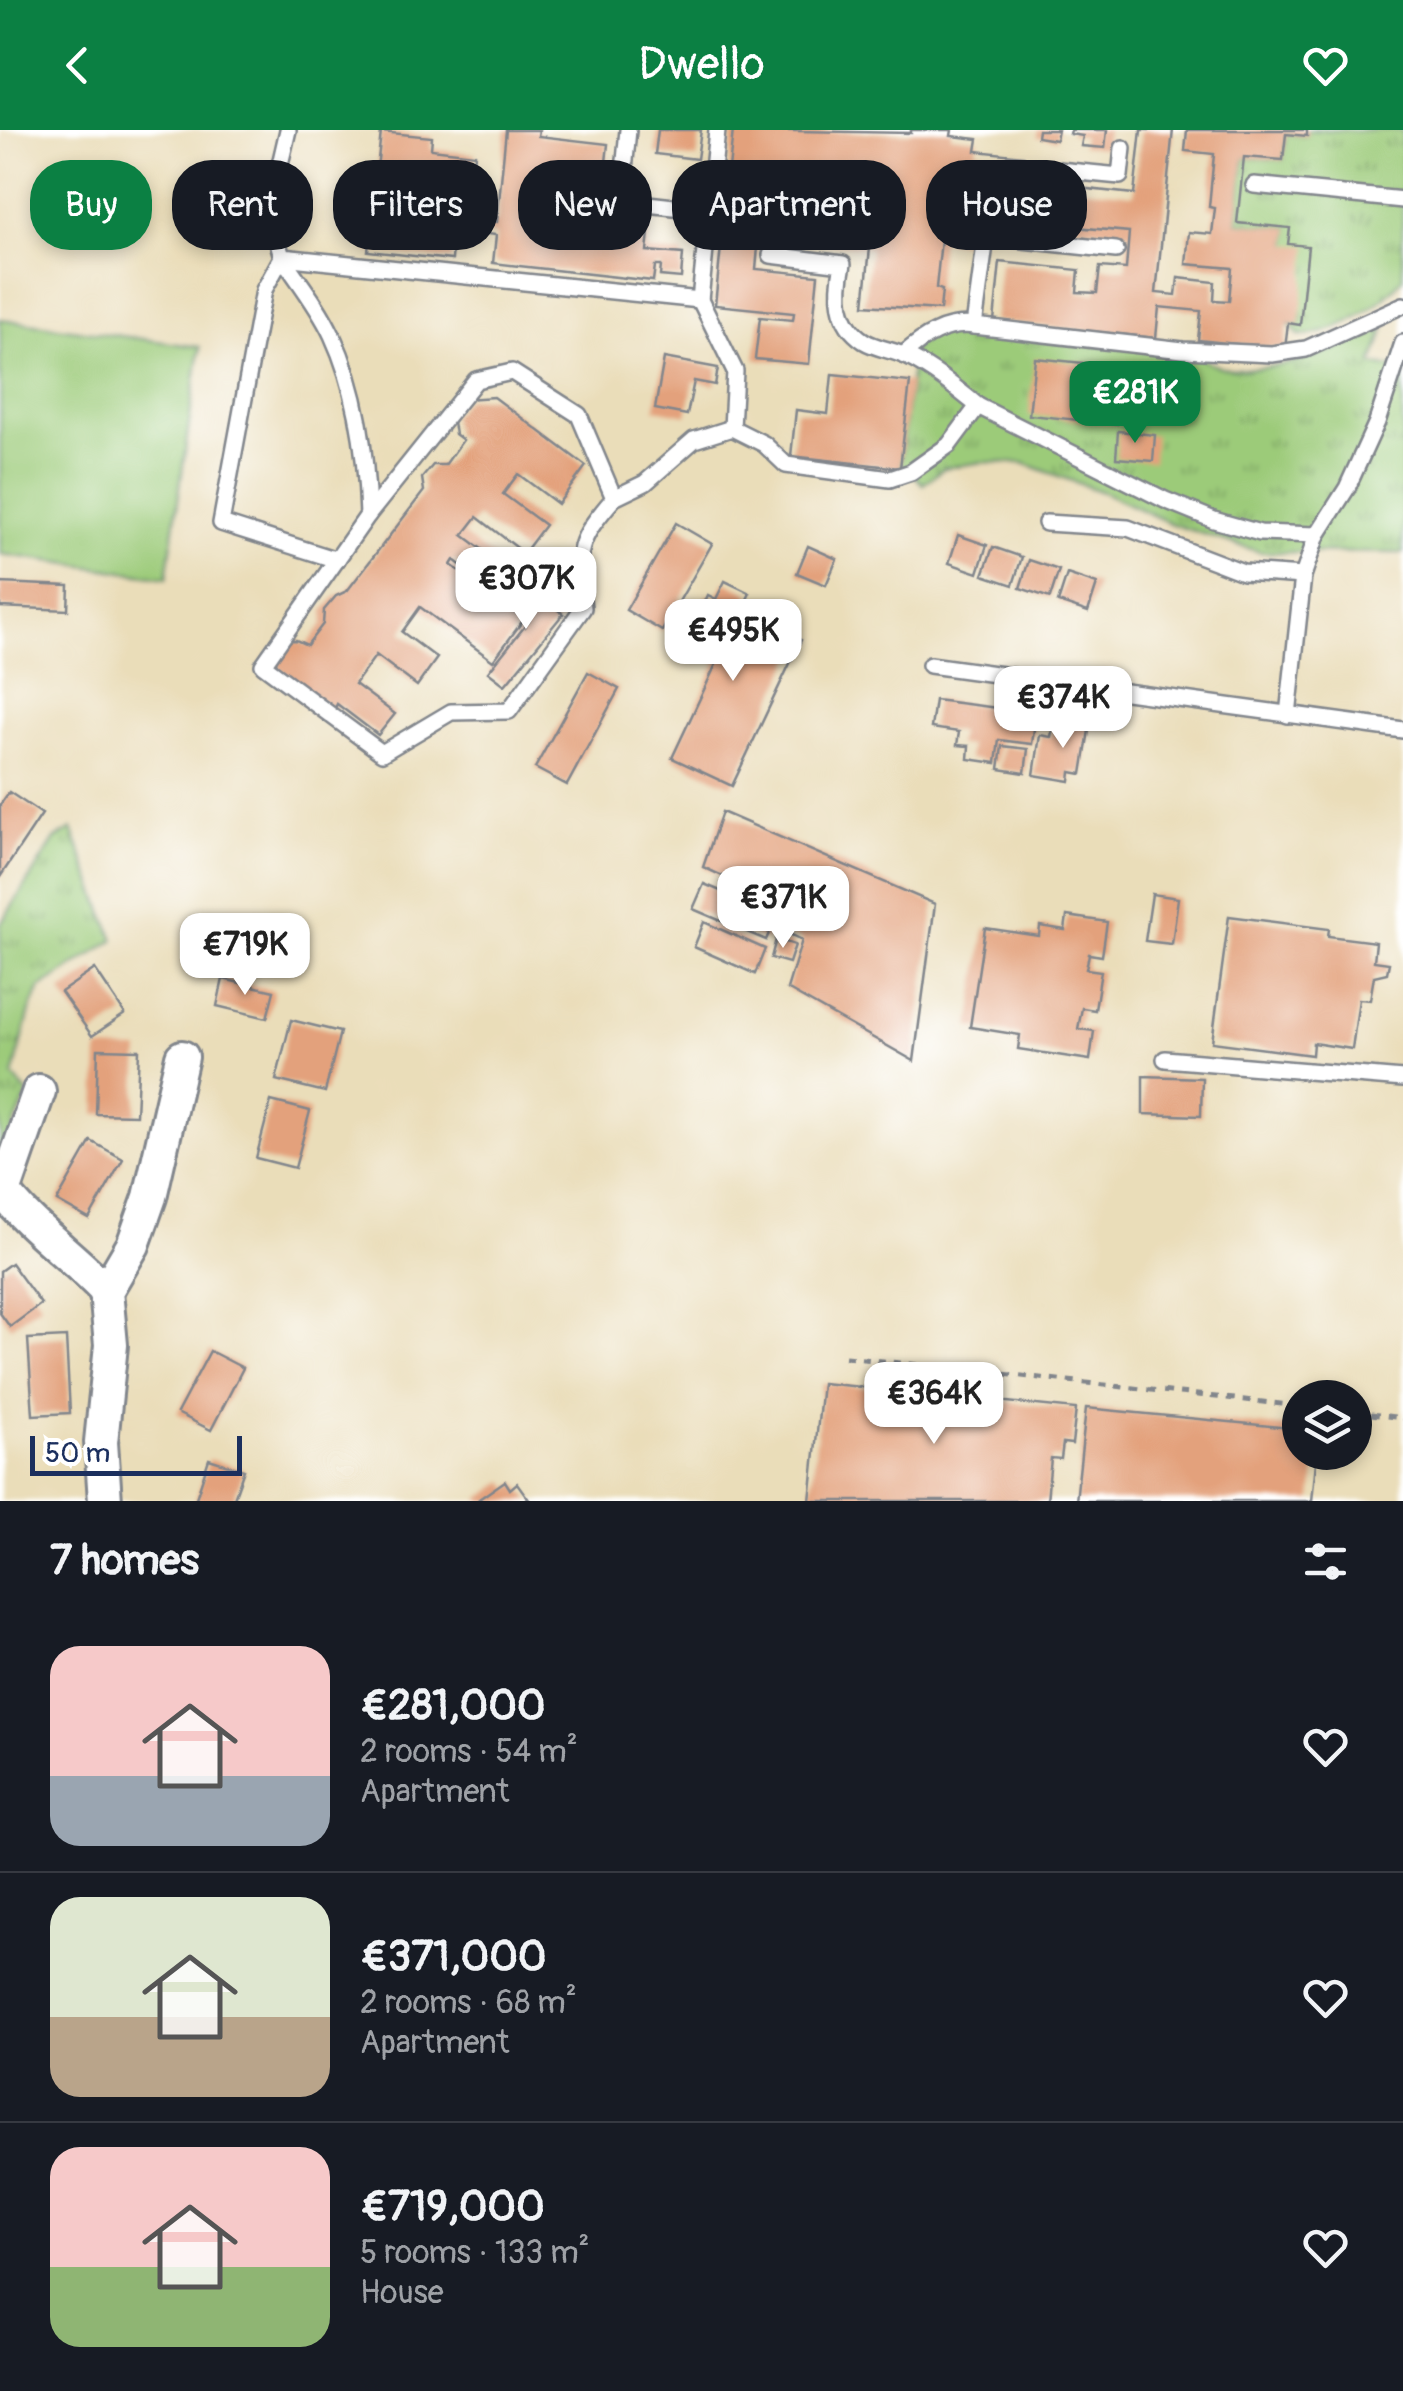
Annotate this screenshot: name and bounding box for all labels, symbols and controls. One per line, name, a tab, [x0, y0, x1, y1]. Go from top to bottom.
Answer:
text: Dwello	[638, 37, 765, 93]
icon: back	[50, 38, 105, 93]
icon: heart	[1298, 38, 1353, 93]
chip: Buy	[30, 160, 152, 250]
chip: Rent	[172, 160, 313, 250]
chip: Filters	[333, 160, 498, 250]
chip: New	[518, 160, 652, 250]
chip: Apartment	[672, 160, 906, 250]
chip: House	[926, 160, 1087, 250]
pin: €281K	[1065, 361, 1205, 446]
text: €281K	[1092, 373, 1178, 413]
pin: €307K	[456, 547, 596, 632]
text: €307K	[477, 559, 575, 599]
pin: €495K	[663, 599, 803, 684]
text: €495K	[687, 611, 779, 651]
pin: €374K	[993, 666, 1133, 751]
text: €374K	[1016, 678, 1110, 718]
pin: €371K	[713, 866, 853, 951]
text: €371K	[739, 878, 827, 918]
pin: €719K	[175, 913, 315, 998]
text: €719K	[202, 925, 288, 965]
pin: €364K	[864, 1362, 1004, 1447]
text: €364K	[886, 1374, 982, 1414]
map controls	[1282, 1380, 1372, 1470]
button: layers	[1282, 1380, 1372, 1470]
scale bar	[30, 1431, 242, 1476]
text: 50 m	[45, 1436, 110, 1471]
icon: filters	[1298, 1534, 1353, 1589]
text: 7 homes	[50, 1535, 199, 1587]
text: €281,000	[360, 1680, 546, 1732]
icon: home	[130, 1686, 250, 1806]
icon: heart	[1298, 1719, 1353, 1774]
text: 2 rooms · 54 m²	[360, 1732, 578, 1772]
text: Apartment	[360, 1772, 509, 1812]
text: €371,000	[360, 1931, 547, 1983]
icon: home	[130, 1937, 250, 2057]
icon: heart	[1298, 1970, 1353, 2025]
text: 2 rooms · 68 m²	[360, 1983, 577, 2023]
text: Apartment	[360, 2023, 509, 2063]
text: €719,000	[360, 2181, 545, 2233]
icon: home	[130, 2187, 250, 2307]
icon: heart	[1298, 2220, 1353, 2275]
text: 5 rooms · 133 m²	[360, 2233, 590, 2273]
text: House	[360, 2273, 444, 2313]

